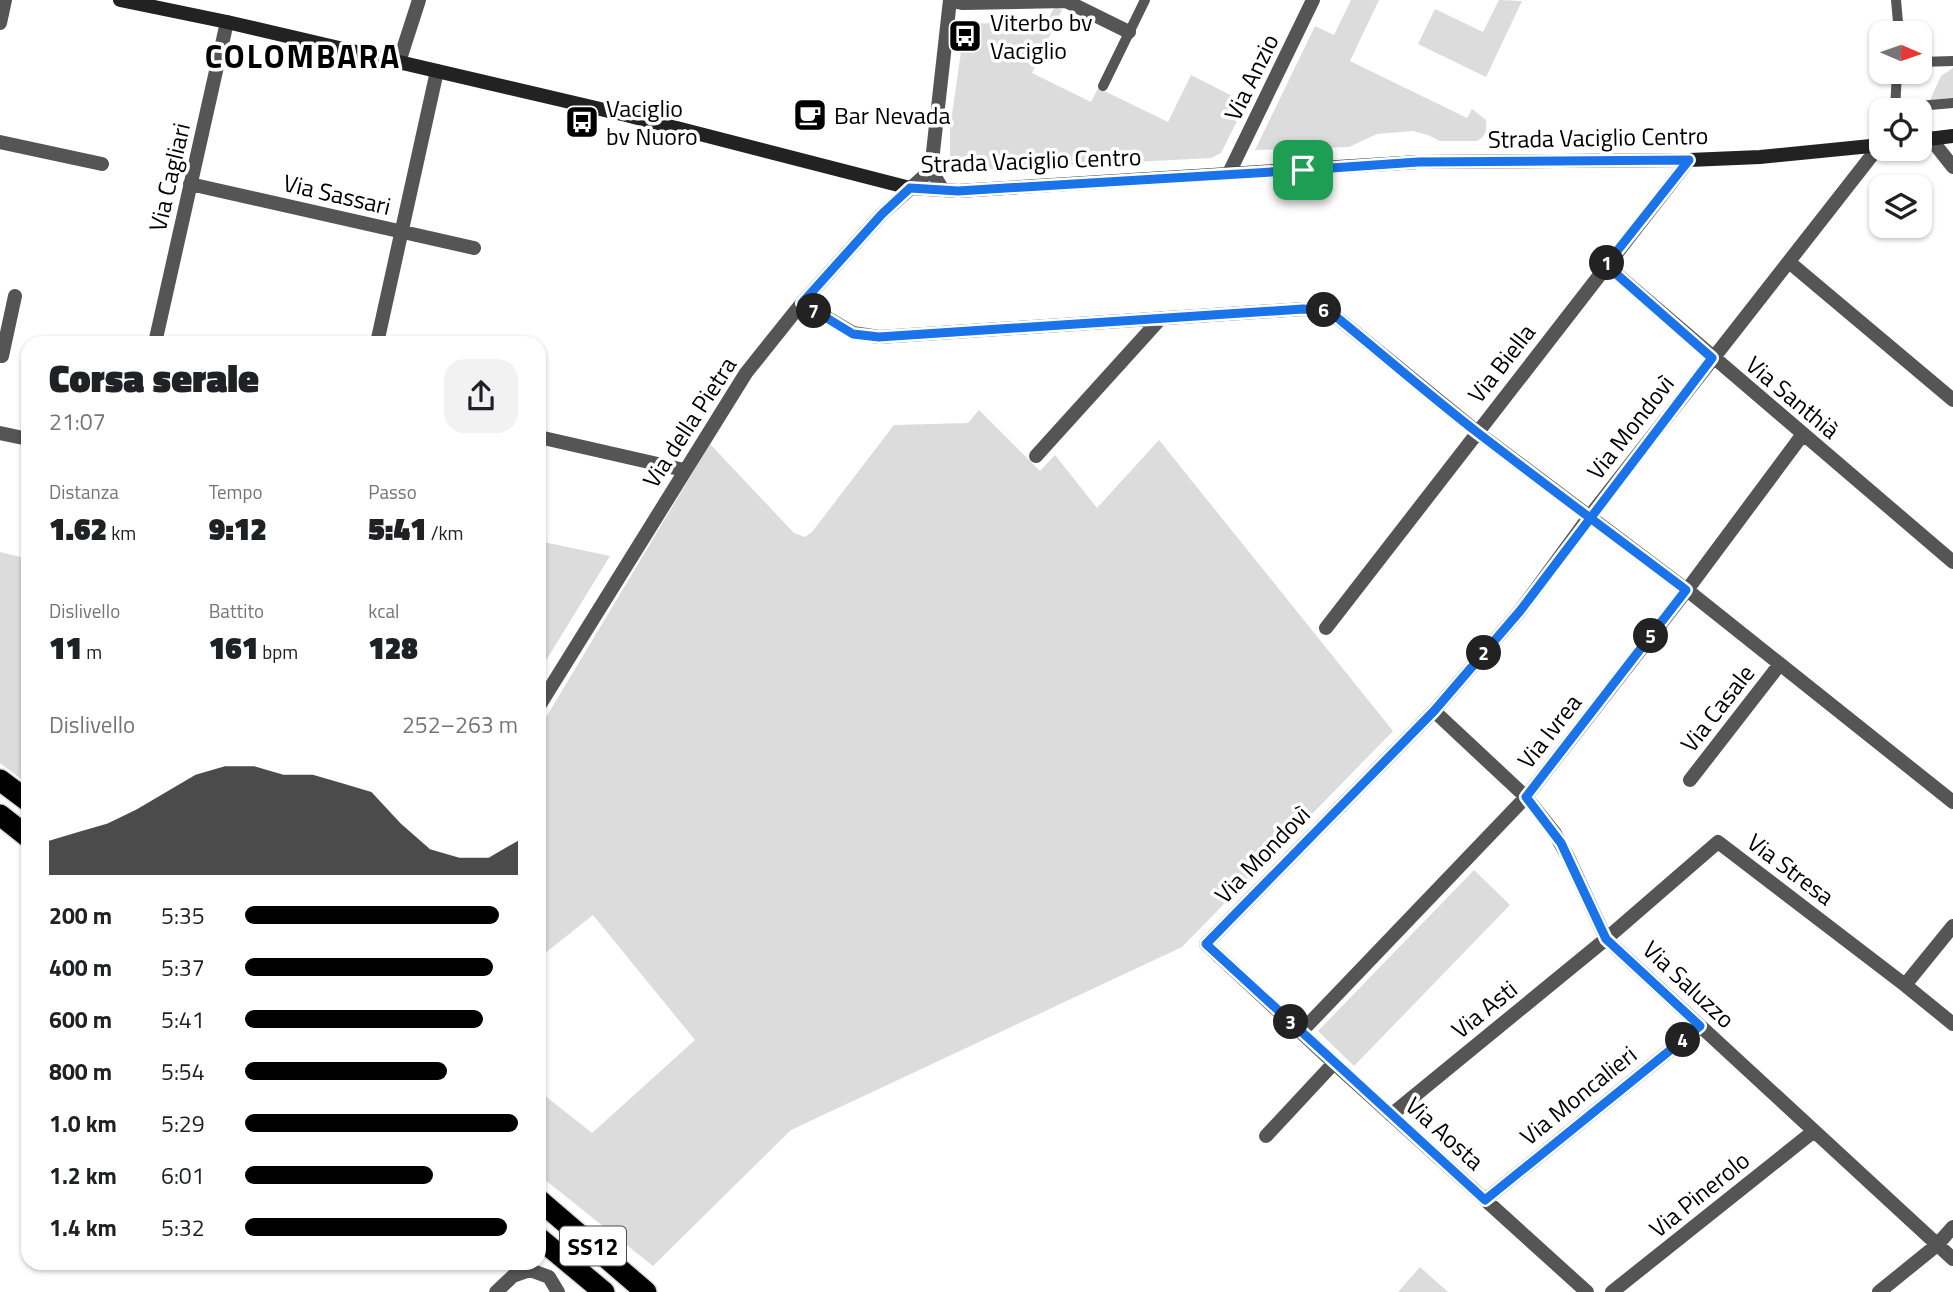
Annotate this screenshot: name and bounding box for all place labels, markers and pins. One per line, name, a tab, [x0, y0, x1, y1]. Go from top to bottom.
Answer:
place label: Viterbo bv Vaciglio	[990, 4, 1093, 68]
bus stop icon: Viterbo bv Vaciglio	[946, 17, 984, 55]
place label: Vaciglio bv Nuoro	[606, 90, 698, 154]
cafe icon: Bar Nevada	[791, 96, 829, 134]
place label: Bar Nevada	[834, 97, 951, 133]
bus stop icon: Vaciglio bv Nuoro	[563, 103, 601, 141]
pin	[1273, 140, 1333, 200]
pin: 1	[1590, 246, 1624, 280]
pin: 6	[1306, 292, 1342, 328]
pin: 7	[796, 294, 832, 328]
pin: 5	[1634, 618, 1668, 654]
pin: 2	[1466, 636, 1502, 670]
pin: 3	[1274, 1004, 1308, 1040]
pin: 4	[1666, 1023, 1700, 1058]

